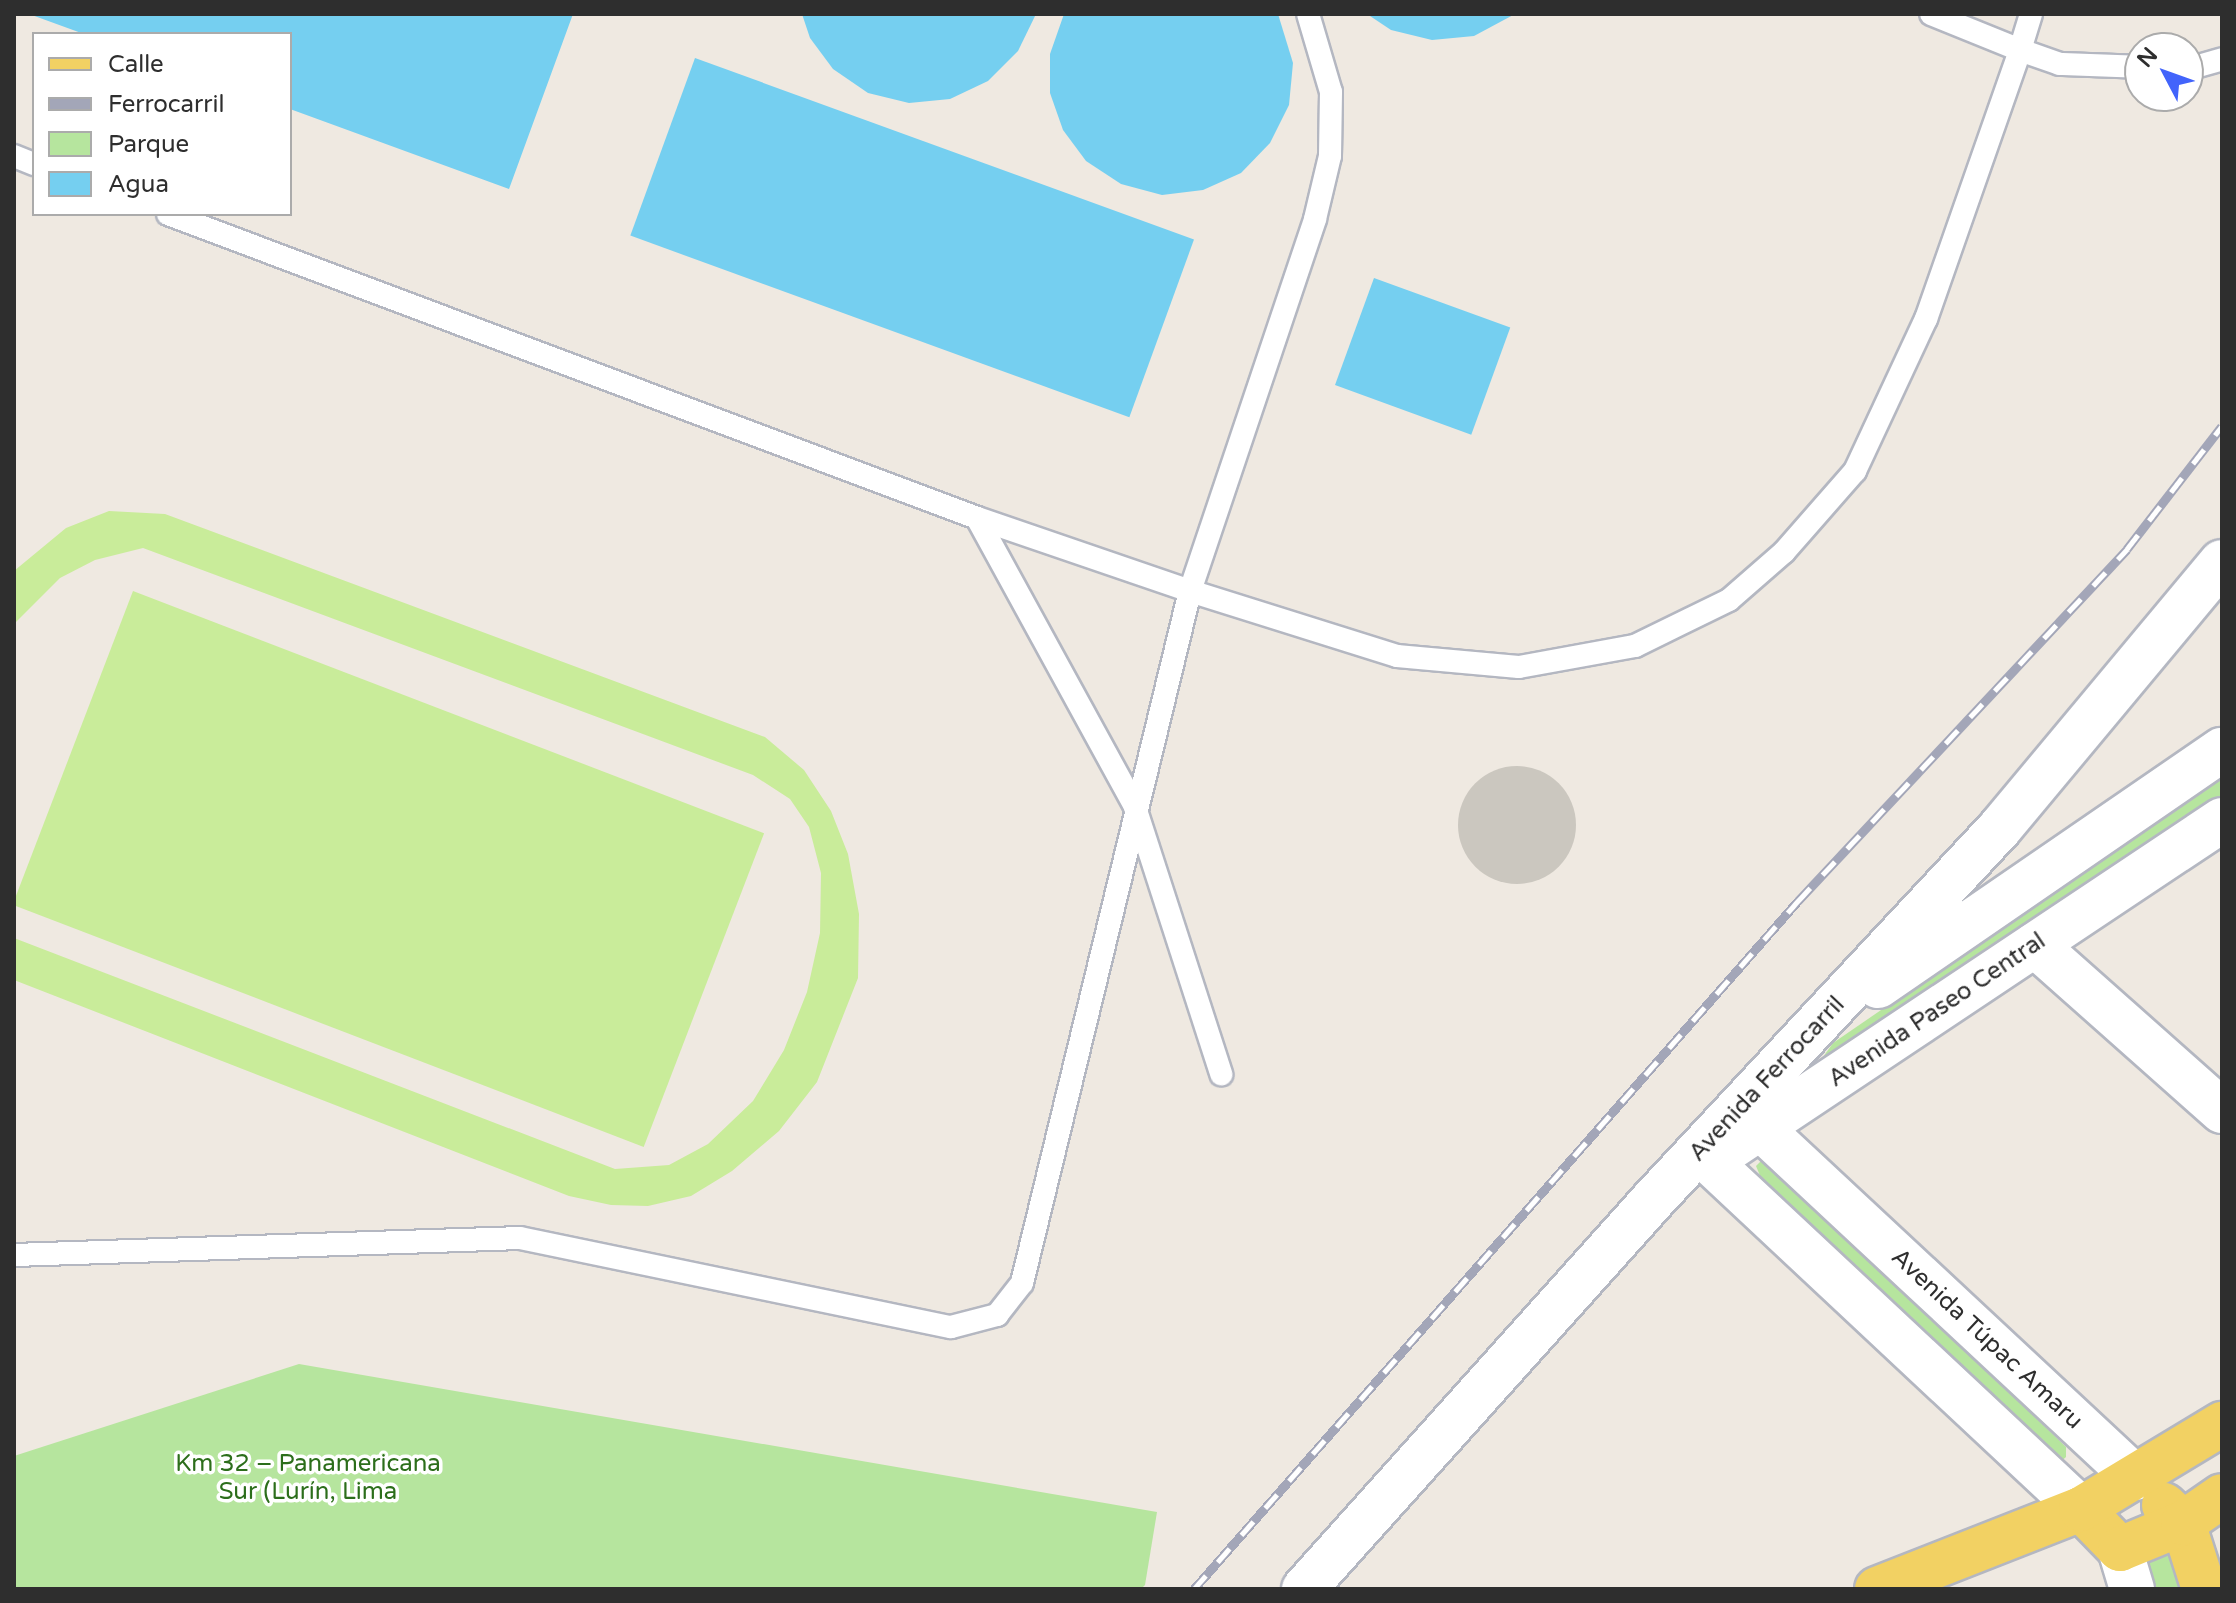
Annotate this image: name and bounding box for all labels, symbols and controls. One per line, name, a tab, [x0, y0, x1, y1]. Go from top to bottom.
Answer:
legend	[32, 32, 292, 216]
north arrow	[2124, 32, 2204, 112]
text: N	[2132, 42, 2163, 73]
text: Calle	[108, 50, 164, 79]
text: Ferrocarril	[108, 90, 224, 119]
text: Parque	[108, 130, 189, 159]
text: Agua	[108, 170, 169, 199]
street label: Avenida Paseo Central	[1823, 927, 2051, 1093]
street label: Avenida Ferrocarril	[1683, 991, 1851, 1167]
street label: Avenida Túpac Amaru	[1885, 1243, 2089, 1435]
park label: Km 32 – Panamericana Sur (Lurín, Lima	[175, 1450, 441, 1506]

